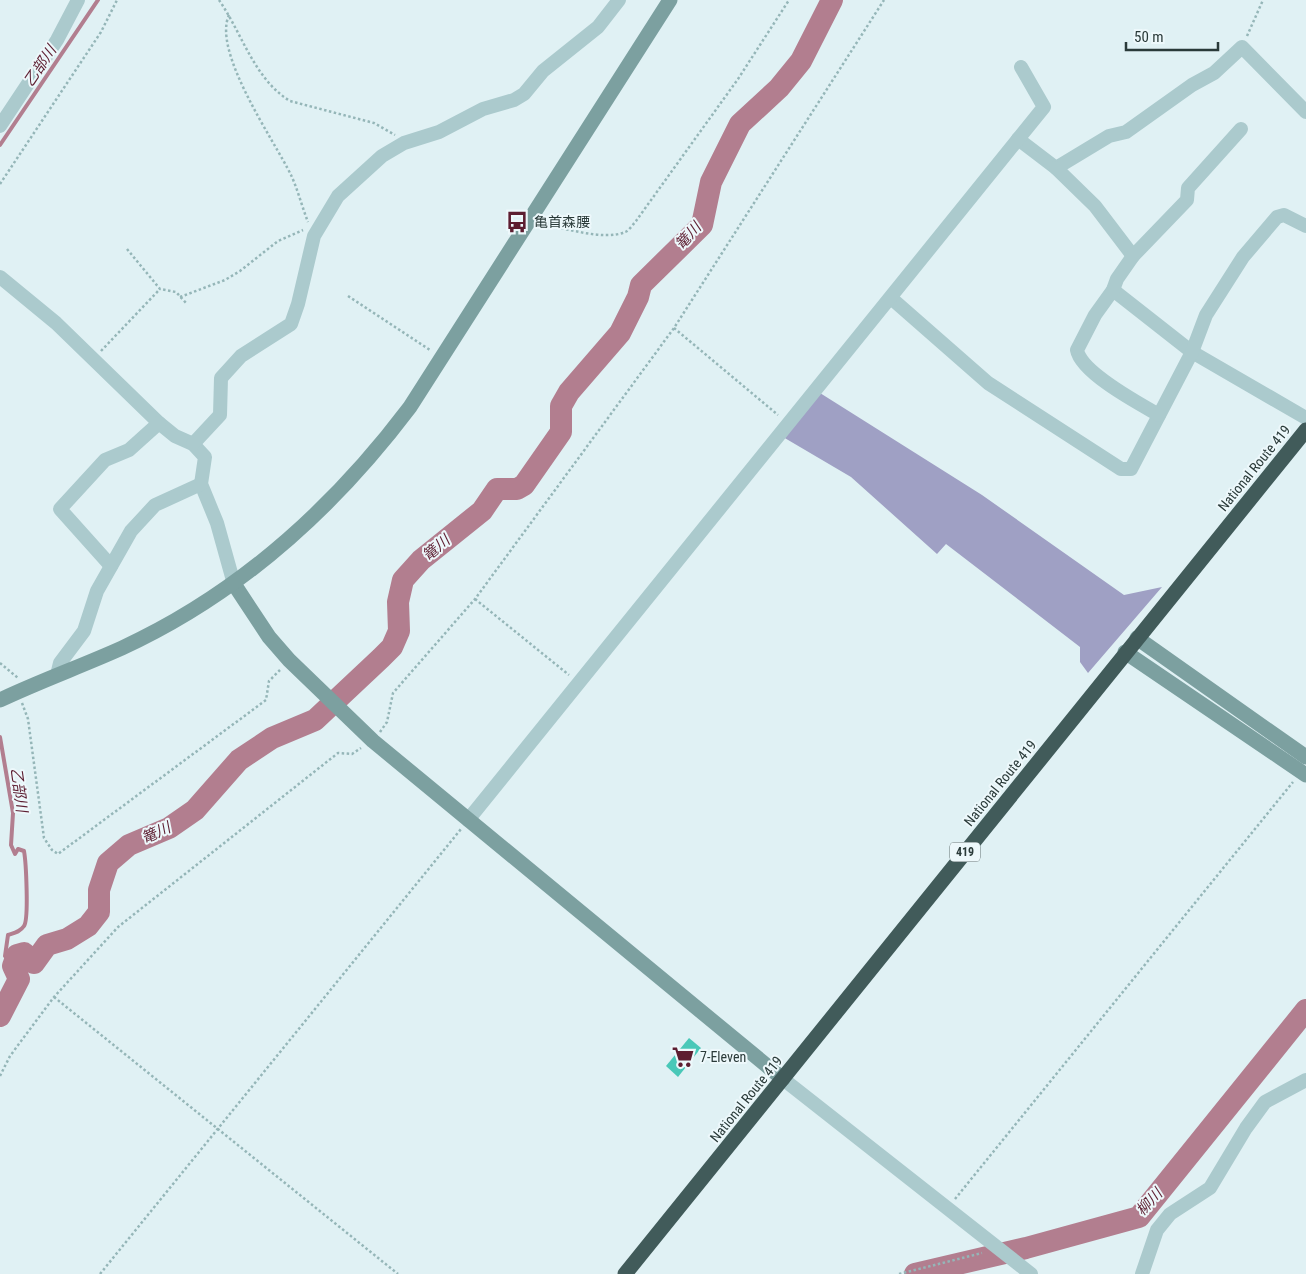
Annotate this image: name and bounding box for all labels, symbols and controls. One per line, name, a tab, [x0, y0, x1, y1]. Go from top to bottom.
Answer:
scale bar	[1126, 20, 1218, 52]
text: 50 m	[1134, 28, 1164, 46]
water label: 乙部川	[20, 41, 61, 90]
bus stop icon: 亀首森腰	[504, 209, 530, 235]
place label: 亀首森腰	[534, 214, 590, 230]
water label: 篭川	[671, 217, 706, 253]
street label: National Route 419	[1215, 422, 1293, 514]
water label: 篭川	[419, 530, 455, 565]
street label: National Route 419	[961, 737, 1039, 829]
water label: 乙部川	[7, 766, 31, 816]
water label: 篭川	[139, 818, 175, 847]
road number: 419	[950, 842, 980, 862]
supermarket icon: 7-Eleven	[670, 1044, 696, 1070]
place label: 7-Eleven	[700, 1049, 746, 1065]
street label: National Route 419	[707, 1053, 785, 1145]
water label: 柳川	[1132, 1183, 1167, 1219]

